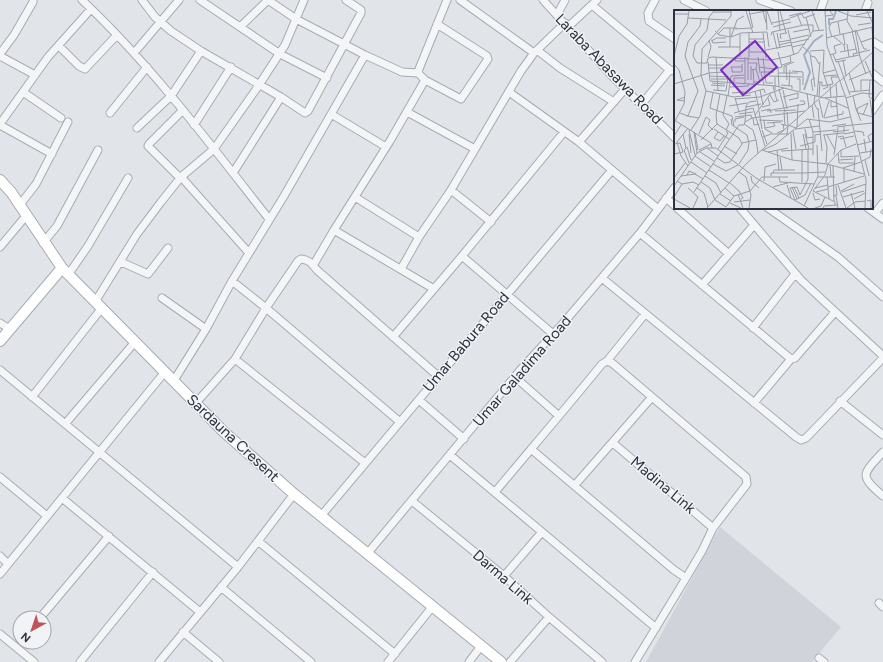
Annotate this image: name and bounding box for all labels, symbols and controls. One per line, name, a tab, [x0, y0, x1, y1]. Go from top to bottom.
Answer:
street label: Laraba Abasawa Road	[551, 10, 667, 128]
inset map	[674, 10, 873, 209]
street label: Umar Babura Road	[419, 288, 513, 396]
street label: Umar Galadima Road	[469, 312, 575, 430]
street label: Sardauna Cresent	[183, 391, 283, 486]
street label: Madina Link	[627, 453, 700, 518]
street label: Darma Link	[469, 546, 537, 609]
north arrow	[12, 610, 52, 650]
text: N	[18, 630, 33, 645]

